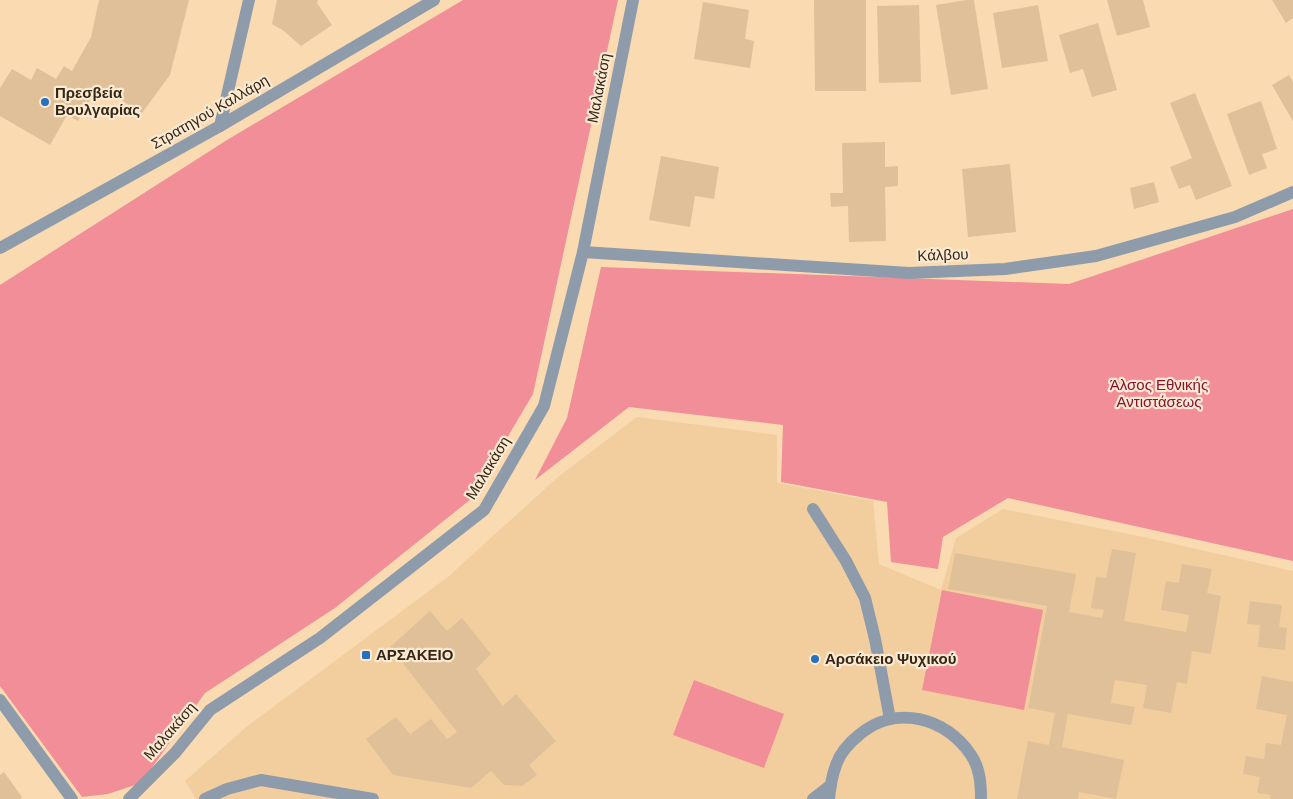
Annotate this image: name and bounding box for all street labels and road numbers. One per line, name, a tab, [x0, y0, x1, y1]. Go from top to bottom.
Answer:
street label: Μαλακάση	[582, 51, 616, 125]
street label: Στρατηγού Καλλάρη	[147, 70, 273, 154]
street label: Κάλβου	[917, 244, 969, 266]
street label: Μαλακάση	[461, 433, 515, 503]
street label: Μαλακάση	[139, 698, 201, 764]

